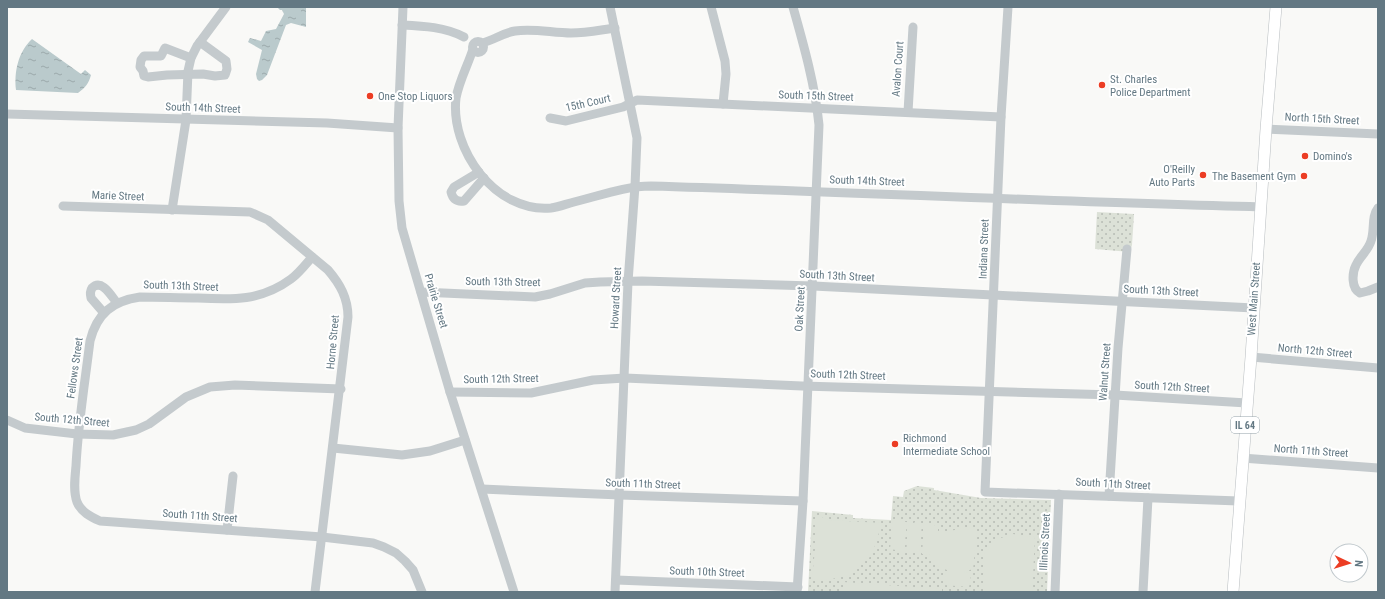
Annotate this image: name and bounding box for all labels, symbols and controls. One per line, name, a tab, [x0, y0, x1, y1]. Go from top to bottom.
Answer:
street label: Avalon Court	[890, 41, 906, 97]
place label: St. Charles Police Department	[1110, 73, 1190, 99]
marker: St. Charles Police Department	[1097, 80, 1107, 90]
street label: South 15th Street	[778, 88, 854, 104]
place label: One Stop Liquors	[378, 90, 452, 103]
marker: One Stop Liquors	[365, 91, 375, 101]
street label: 15th Court	[564, 92, 612, 114]
street label: South 14th Street	[165, 100, 241, 116]
street label: North 15th Street	[1284, 111, 1360, 127]
place label: Domino's	[1313, 150, 1352, 163]
marker: Domino's	[1300, 151, 1310, 161]
place label: O'Reilly Auto Parts	[1149, 163, 1195, 189]
marker: O'Reilly Auto Parts	[1198, 170, 1208, 180]
place label: The Basement Gym	[1212, 170, 1296, 183]
marker: The Basement Gym	[1299, 171, 1309, 181]
street label: South 14th Street	[829, 173, 905, 189]
street label: Marie Street	[91, 189, 145, 203]
street label: Indiana Street	[976, 219, 992, 279]
street label: West Main Street	[1245, 262, 1263, 336]
street label: Howard Street	[608, 267, 624, 329]
street label: South 13th Street	[799, 268, 875, 284]
street label: Prairie Street	[422, 272, 450, 330]
street label: South 13th Street	[465, 275, 541, 289]
street label: South 13th Street	[143, 278, 219, 294]
street label: South 13th Street	[1123, 283, 1199, 299]
street label: Oak Street	[792, 286, 808, 332]
street label: Horne Street	[324, 314, 342, 370]
street label: Fellows Street	[64, 337, 86, 399]
street label: North 12th Street	[1277, 341, 1353, 361]
street label: Walnut Street	[1096, 343, 1114, 401]
street label: South 12th Street	[810, 367, 886, 383]
street label: South 12th Street	[463, 372, 539, 386]
street label: South 12th Street	[1134, 379, 1210, 395]
street label: South 12th Street	[34, 410, 110, 430]
road number: IL 64	[1231, 417, 1259, 433]
place label: Richmond Intermediate School	[903, 432, 990, 458]
marker: Richmond Intermediate School	[890, 439, 900, 449]
street label: North 11th Street	[1273, 442, 1349, 460]
street label: South 11th Street	[605, 476, 681, 492]
street label: South 11th Street	[1075, 476, 1151, 492]
street label: South 11th Street	[162, 507, 238, 525]
street label: Illinois Street	[1037, 513, 1053, 571]
north arrow	[1329, 543, 1369, 583]
text: N	[1352, 560, 1365, 568]
street label: South 10th Street	[669, 564, 745, 580]

